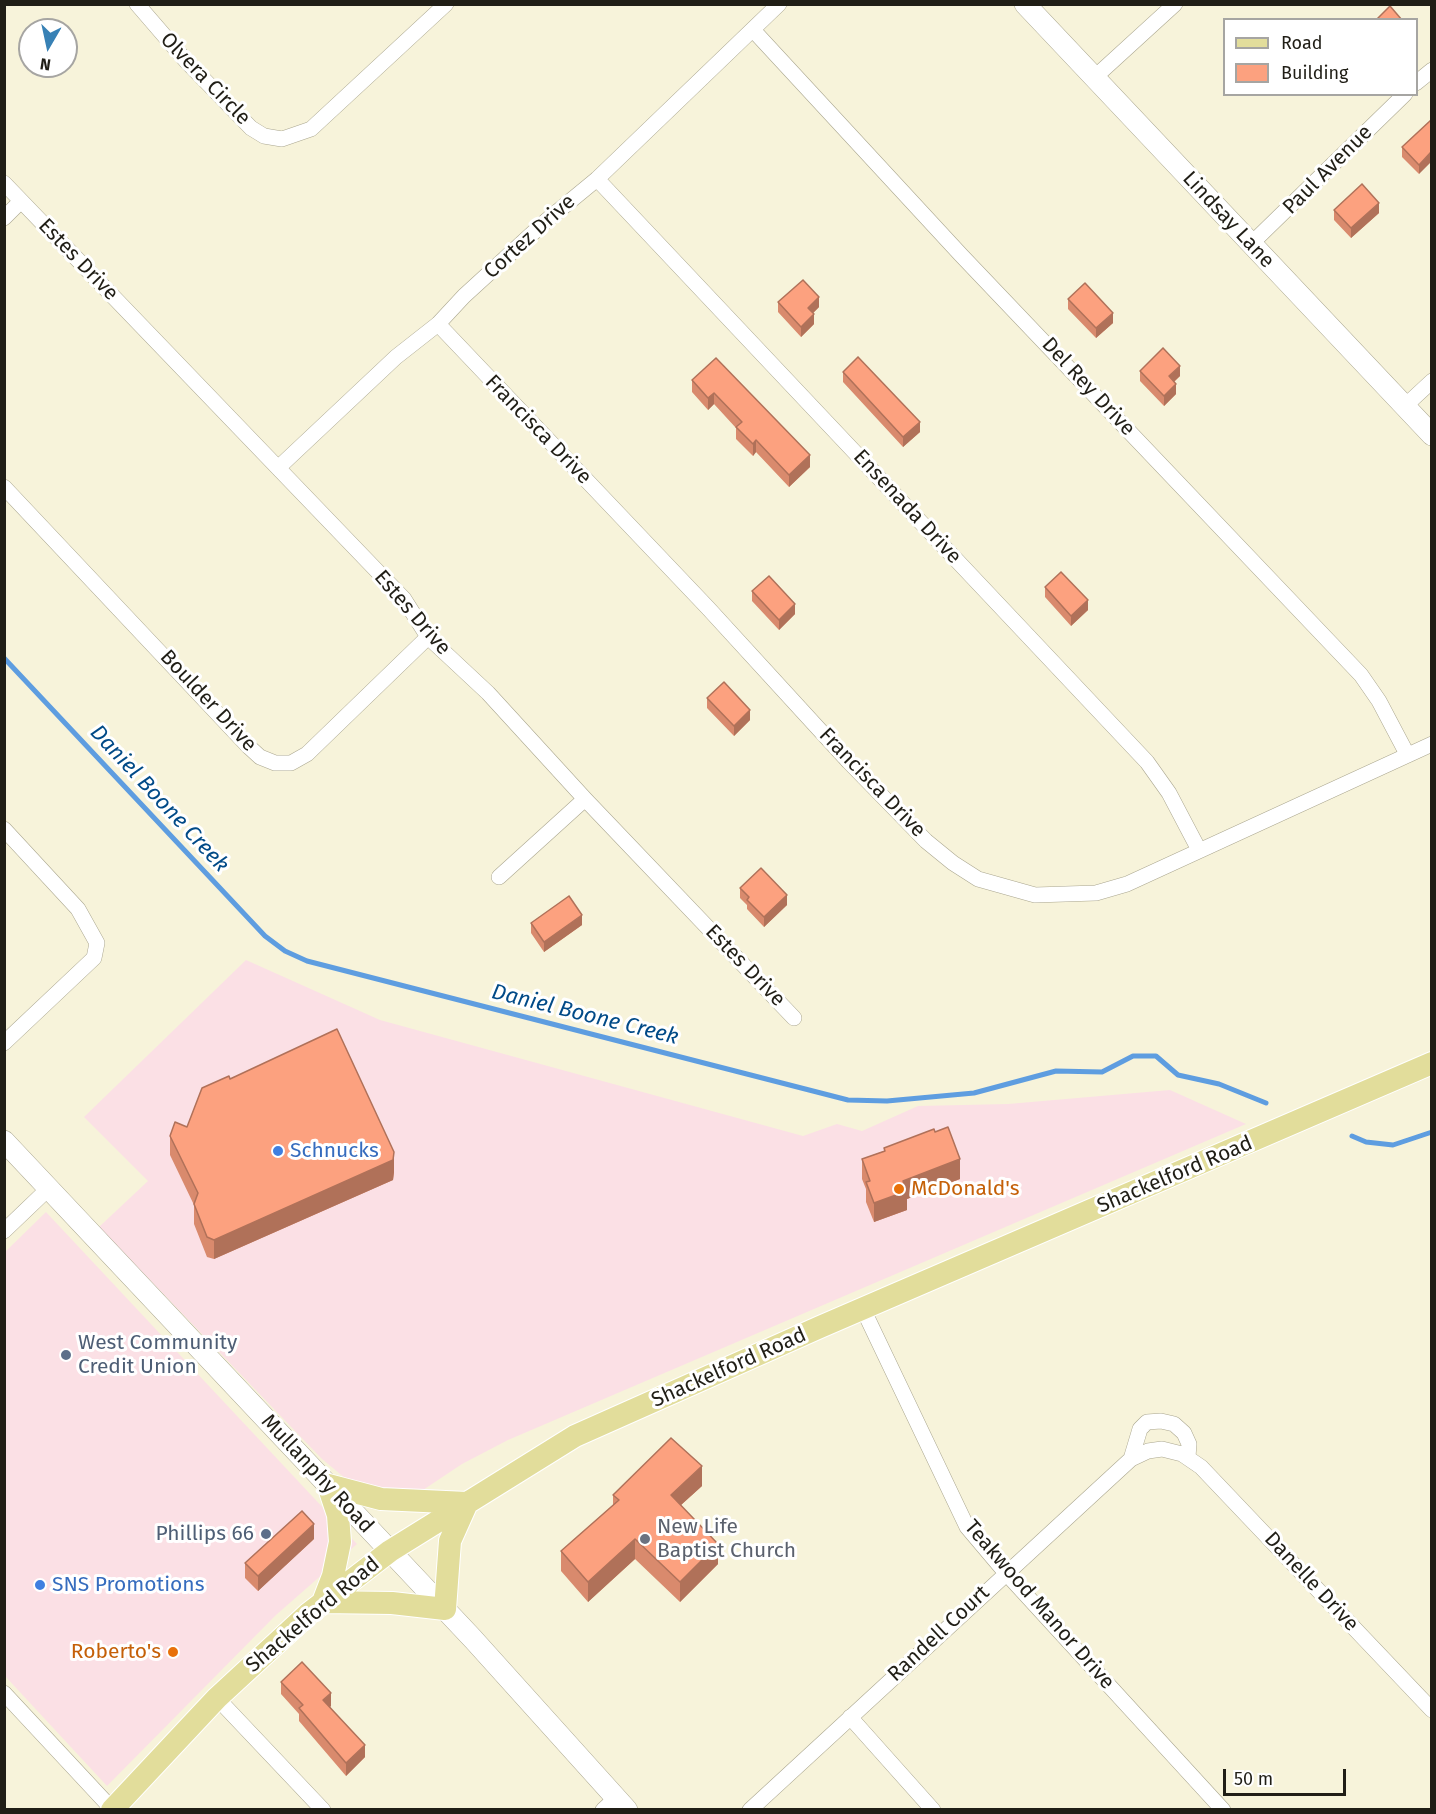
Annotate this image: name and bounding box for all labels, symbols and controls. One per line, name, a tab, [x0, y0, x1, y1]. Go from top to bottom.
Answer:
north arrow	[18, 18, 78, 78]
legend	[1223, 18, 1418, 96]
street label: Olvera Circle	[155, 27, 255, 131]
text: Road	[1281, 32, 1323, 54]
text: N	[39, 54, 52, 75]
text: Building	[1281, 62, 1348, 84]
street label: Paul Avenue	[1278, 120, 1378, 220]
street label: Lindsay Lane	[1177, 166, 1279, 274]
street label: Cortez Drive	[479, 189, 581, 285]
street label: Estes Drive	[33, 214, 123, 306]
street label: Del Rey Drive	[1036, 332, 1140, 442]
street label: Francisca Drive	[479, 370, 597, 490]
street label: Ensenada Drive	[848, 445, 966, 569]
street label: Estes Drive	[368, 565, 456, 661]
street label: Boulder Drive	[154, 645, 262, 757]
water label: Daniel Boone Creek	[84, 720, 234, 878]
street label: Francisca Drive	[813, 723, 931, 843]
street label: Estes Drive	[700, 920, 790, 1012]
water label: Daniel Boone Creek	[489, 979, 681, 1051]
street label: Shackelford Road	[1093, 1131, 1257, 1219]
place label: Schnucks	[290, 1138, 379, 1164]
marker: Schnucks	[271, 1144, 285, 1158]
place label: McDonald's	[911, 1176, 1019, 1202]
marker: McDonald's	[892, 1182, 906, 1196]
street label: Shackelford Road	[648, 1323, 810, 1413]
place label: West Community Credit Union	[78, 1330, 237, 1380]
marker: West Community Credit Union	[59, 1348, 73, 1362]
street label: Mullanphy Road	[255, 1409, 379, 1539]
place label: New Life Baptist Church	[657, 1514, 796, 1564]
street label: Teakwood Manor Drive	[959, 1515, 1119, 1695]
place label: Phillips 66	[156, 1521, 254, 1547]
marker: Phillips 66	[259, 1527, 273, 1541]
street label: Danelle Drive	[1258, 1527, 1364, 1637]
marker: New Life Baptist Church	[638, 1532, 652, 1546]
street label: Shackelford Road	[241, 1552, 385, 1678]
place label: SNS Promotions	[52, 1572, 204, 1598]
marker: SNS Promotions	[33, 1578, 47, 1592]
street label: Randell Court	[883, 1581, 995, 1687]
place label: Roberto's	[71, 1639, 161, 1665]
marker: Roberto's	[166, 1645, 180, 1659]
scale bar	[1226, 1757, 1349, 1795]
text: 50 m	[1234, 1768, 1273, 1790]

